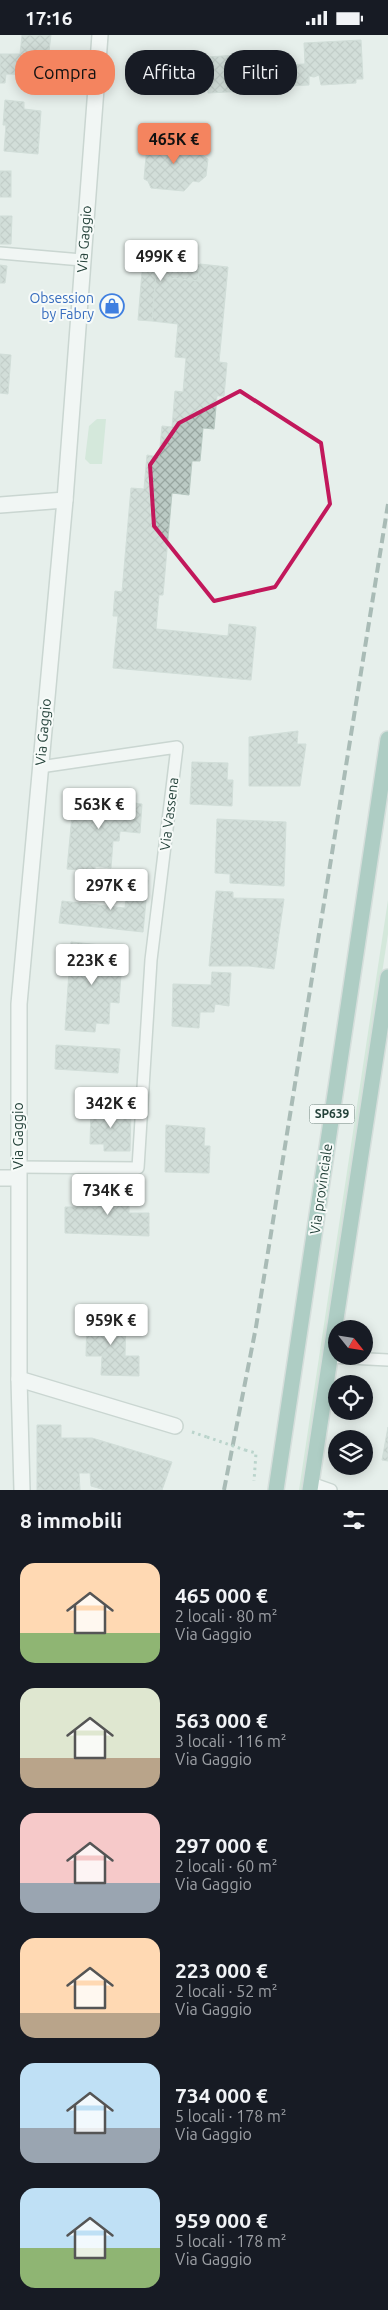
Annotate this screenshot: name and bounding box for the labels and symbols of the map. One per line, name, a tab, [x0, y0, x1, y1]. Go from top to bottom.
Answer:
pin: 465K €	[133, 123, 215, 165]
street label: Via Gaggio	[74, 205, 94, 273]
pin: 499K €	[120, 239, 202, 282]
place label: Obsession by Fabry	[29, 290, 94, 322]
shop icon: Obsession by Fabry	[99, 293, 125, 319]
street label: Via Gaggio	[32, 698, 54, 766]
street label: Via Vassena	[157, 776, 181, 852]
pin: 563K €	[58, 787, 140, 830]
pin: 297K €	[70, 869, 152, 911]
pin: 223K €	[51, 943, 133, 986]
pin: 342K €	[70, 1087, 152, 1129]
street label: Via Gaggio	[10, 1102, 26, 1170]
road number: SP639	[310, 1105, 354, 1123]
street label: Via provinciale	[307, 1143, 335, 1235]
pin: 734K €	[67, 1173, 149, 1216]
pin: 959K €	[70, 1303, 152, 1346]
north arrow	[328, 1320, 372, 1365]

